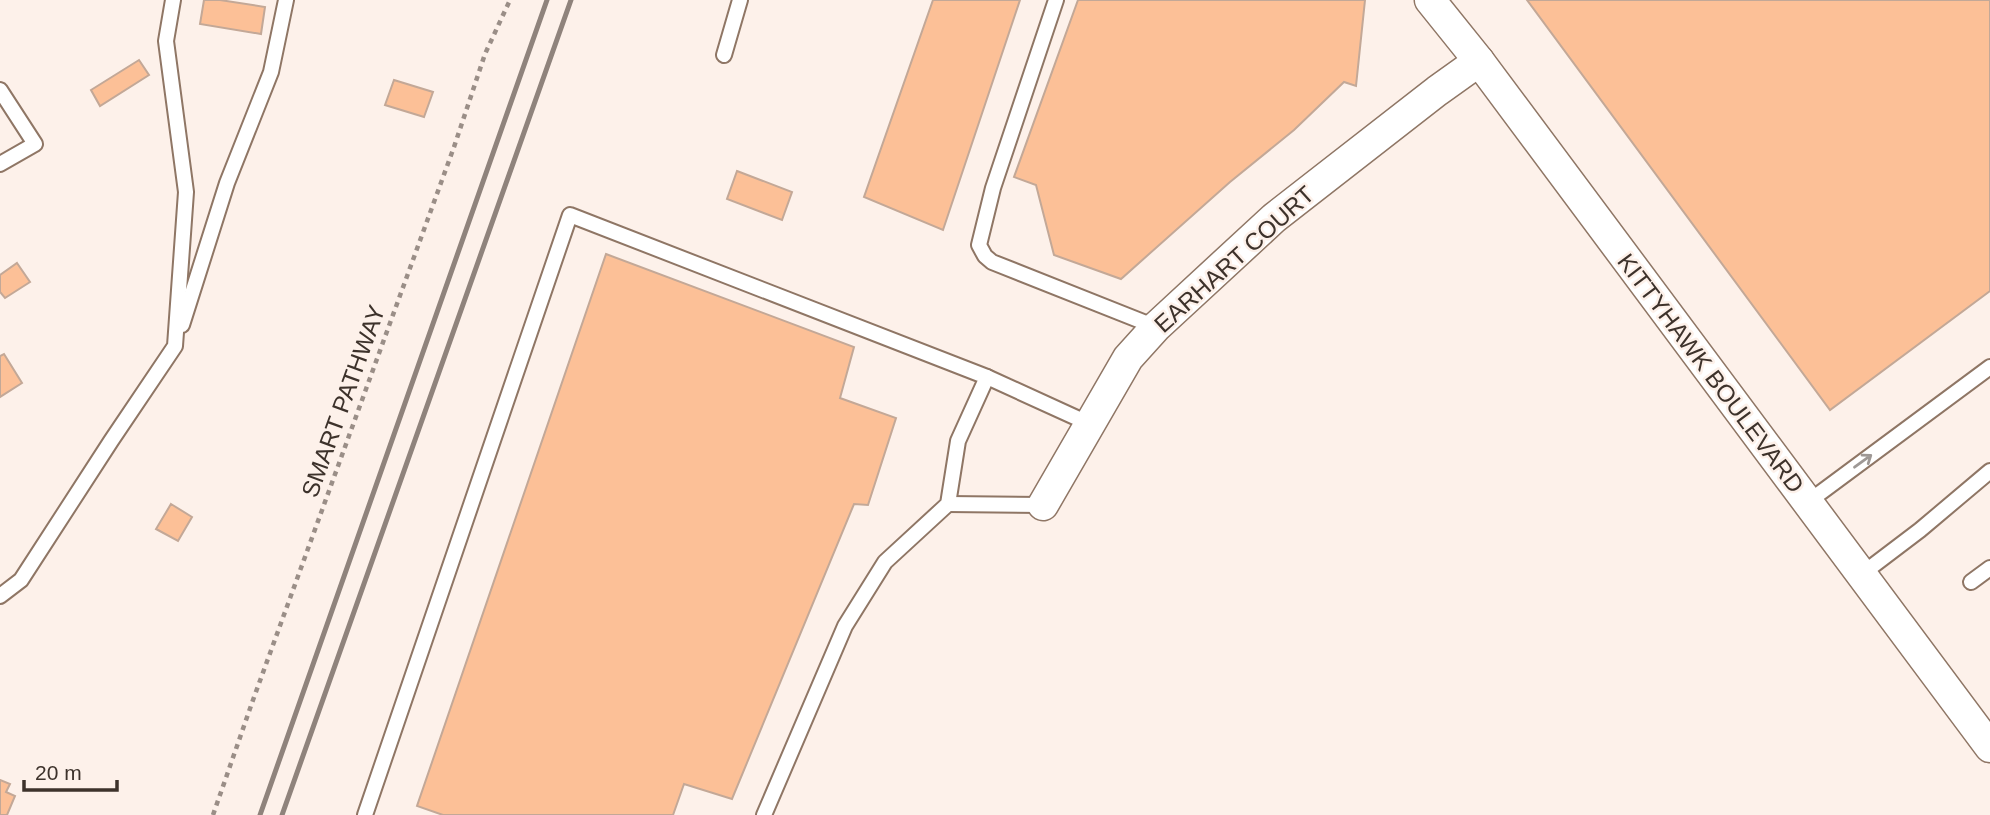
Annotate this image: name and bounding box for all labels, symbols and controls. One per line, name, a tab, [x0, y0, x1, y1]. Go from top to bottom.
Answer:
street label: EARHART COURT	[1149, 180, 1320, 338]
street label: KITTYHAWK BOULEVARD	[1612, 248, 1810, 498]
street label: SMART PATHWAY	[296, 301, 390, 501]
one-way arrow	[1853, 454, 1872, 469]
scale bar	[24, 748, 117, 792]
text: 20 m	[35, 761, 82, 784]

